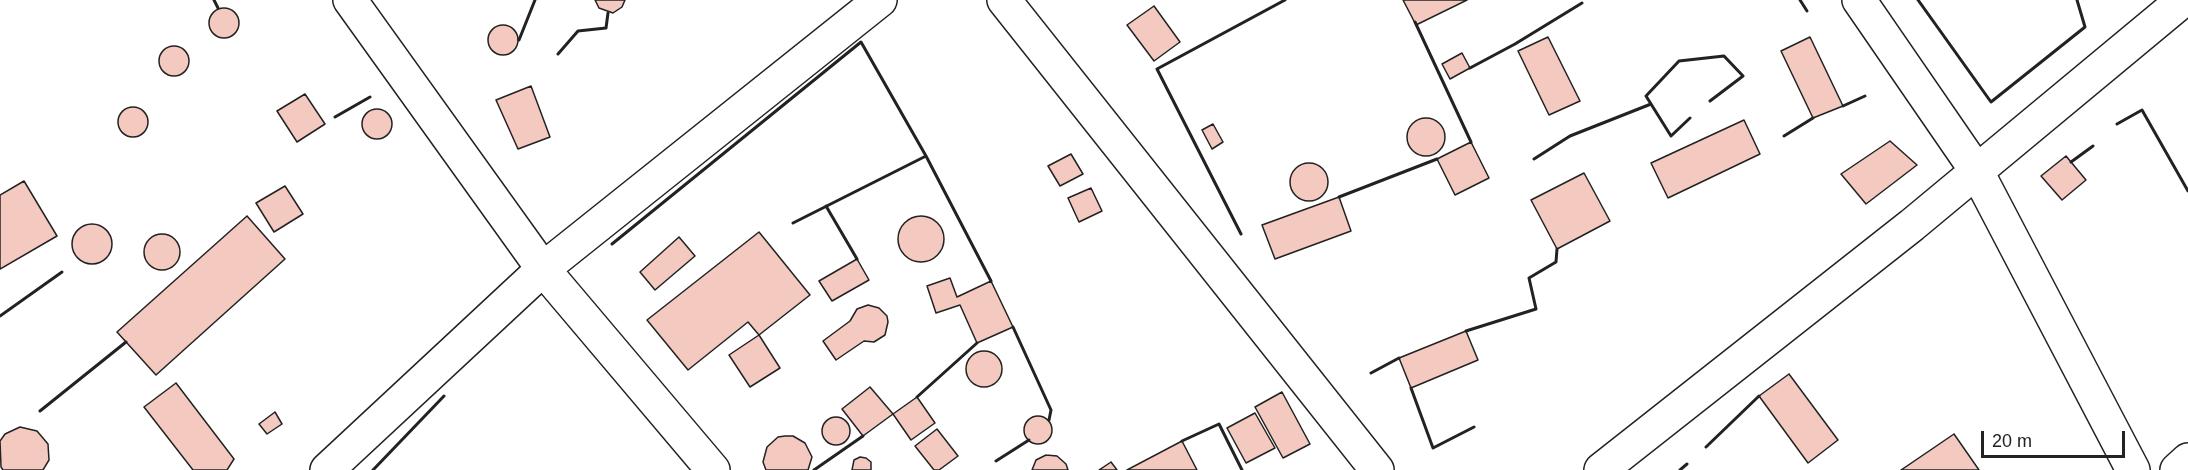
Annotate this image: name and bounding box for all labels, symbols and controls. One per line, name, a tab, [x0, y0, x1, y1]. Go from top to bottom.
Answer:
scale bar	[1984, 419, 2128, 457]
text: 20 m	[1992, 431, 2032, 451]

